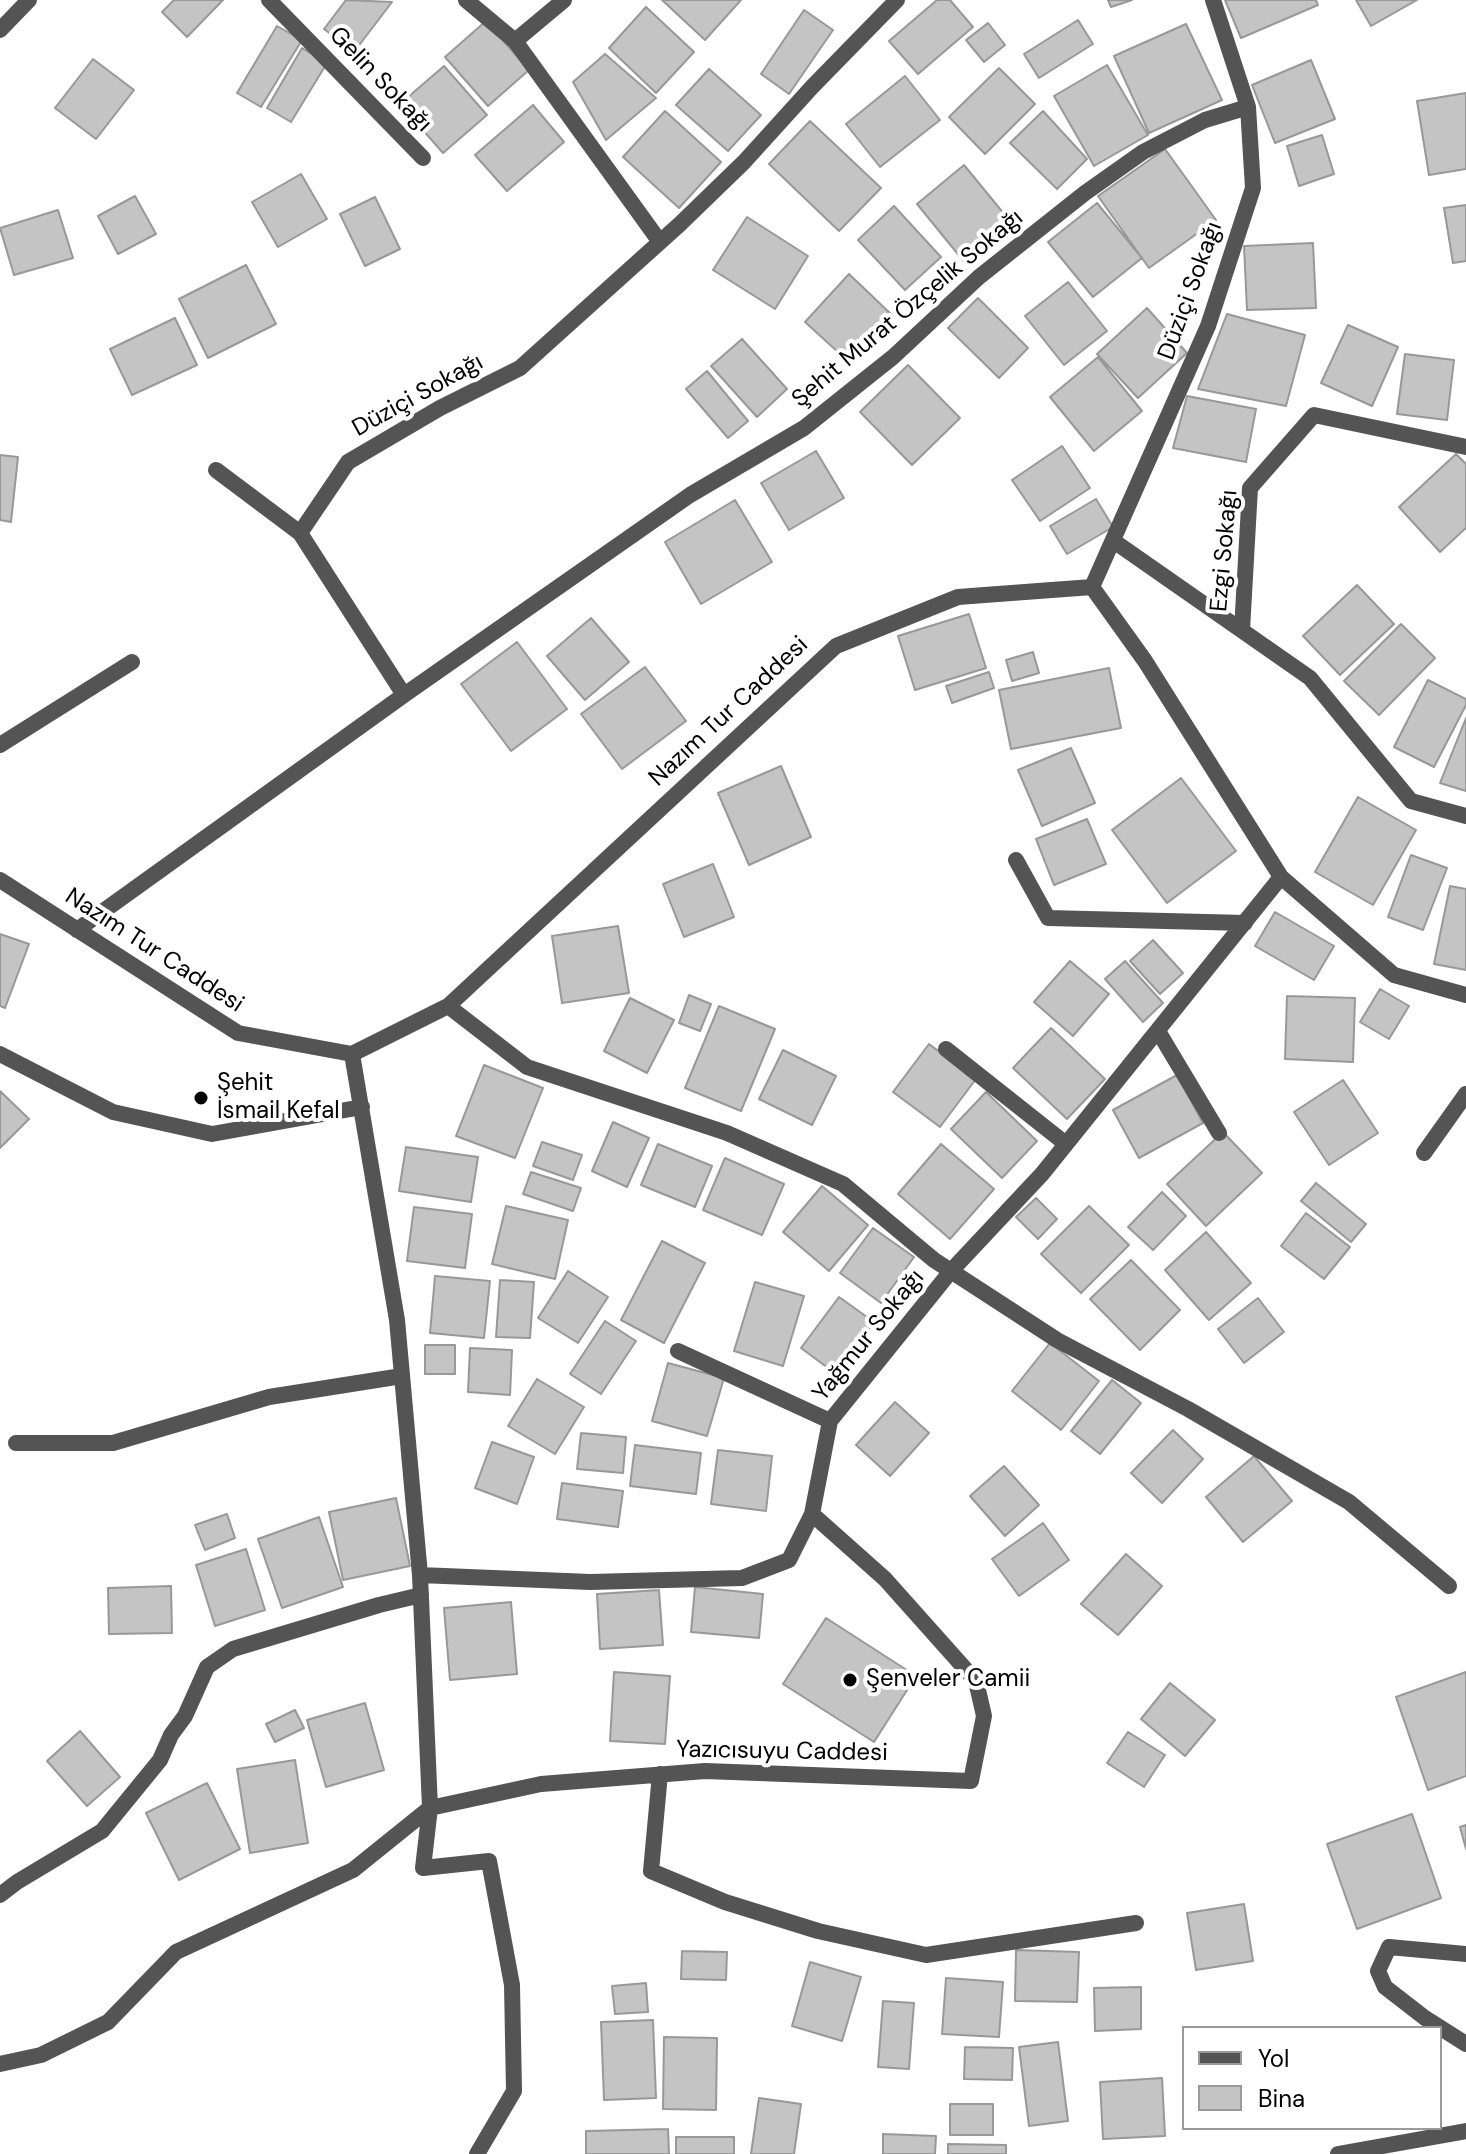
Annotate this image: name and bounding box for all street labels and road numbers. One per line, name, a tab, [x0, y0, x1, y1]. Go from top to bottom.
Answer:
street label: Gelin Sokağı	[323, 21, 437, 139]
street label: Şehit Murat Özçelik Sokağı	[787, 204, 1029, 414]
street label: Düziçi Sokağı	[1153, 218, 1229, 364]
street label: Düziçi Sokağı	[348, 348, 488, 444]
street label: Ezgi Sokağı	[1205, 489, 1245, 613]
street label: Nazım Tur Caddesi	[644, 631, 814, 793]
street label: Nazım Tur Caddesi	[59, 883, 249, 1019]
street label: Yağmur Sokağı	[807, 1264, 931, 1408]
street label: Yazıcısuyu Caddesi	[676, 1736, 888, 1768]

